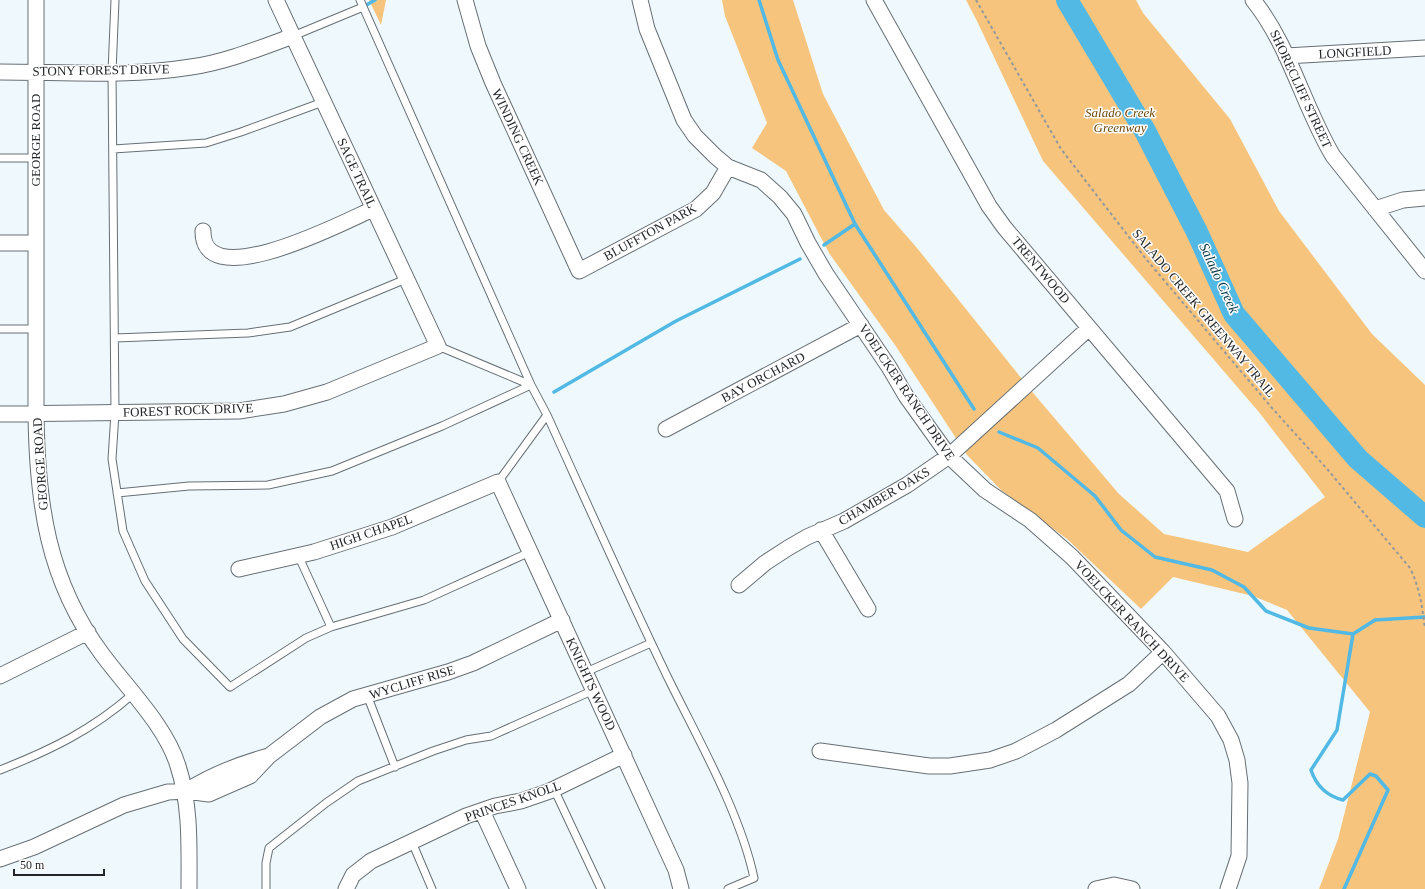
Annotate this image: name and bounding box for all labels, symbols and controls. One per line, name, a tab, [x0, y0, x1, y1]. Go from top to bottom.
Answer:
street label: SHORECLIFF STREET	[1267, 27, 1335, 151]
street label: LONGFIELD	[1318, 43, 1392, 61]
street label: STONY FOREST DRIVE	[32, 61, 170, 79]
street label: WINDING CREEK	[489, 87, 547, 188]
street label: GEORGE ROAD	[28, 94, 43, 186]
park label: Salado Creek Greenway	[1085, 105, 1155, 135]
street label: SAGE TRAIL	[334, 136, 380, 210]
street label: BLUFFTON PARK	[601, 200, 700, 264]
street label: SALADO CREEK GREENWAY TRAIL	[1129, 226, 1279, 400]
street label: TRENTWOOD	[1009, 234, 1073, 306]
water label: Salado Creek	[1196, 241, 1242, 316]
street label: VOELCKER RANCH DRIVE	[856, 321, 958, 463]
street label: BAY ORCHARD	[719, 349, 807, 405]
street label: FOREST ROCK DRIVE	[123, 400, 254, 420]
street label: GEORGE ROAD	[29, 417, 51, 511]
street label: CHAMBER OAKS	[836, 464, 932, 528]
street label: HIGH CHAPEL	[328, 511, 414, 553]
street label: VOELCKER RANCH DRIVE	[1072, 557, 1192, 685]
street label: KNIGHTS WOOD	[563, 635, 619, 733]
street label: WYCLIFF RISE	[367, 662, 457, 702]
street label: PRINCES KNOLL	[463, 777, 563, 824]
scale bar	[14, 851, 104, 877]
text: 50 m	[20, 858, 45, 872]

